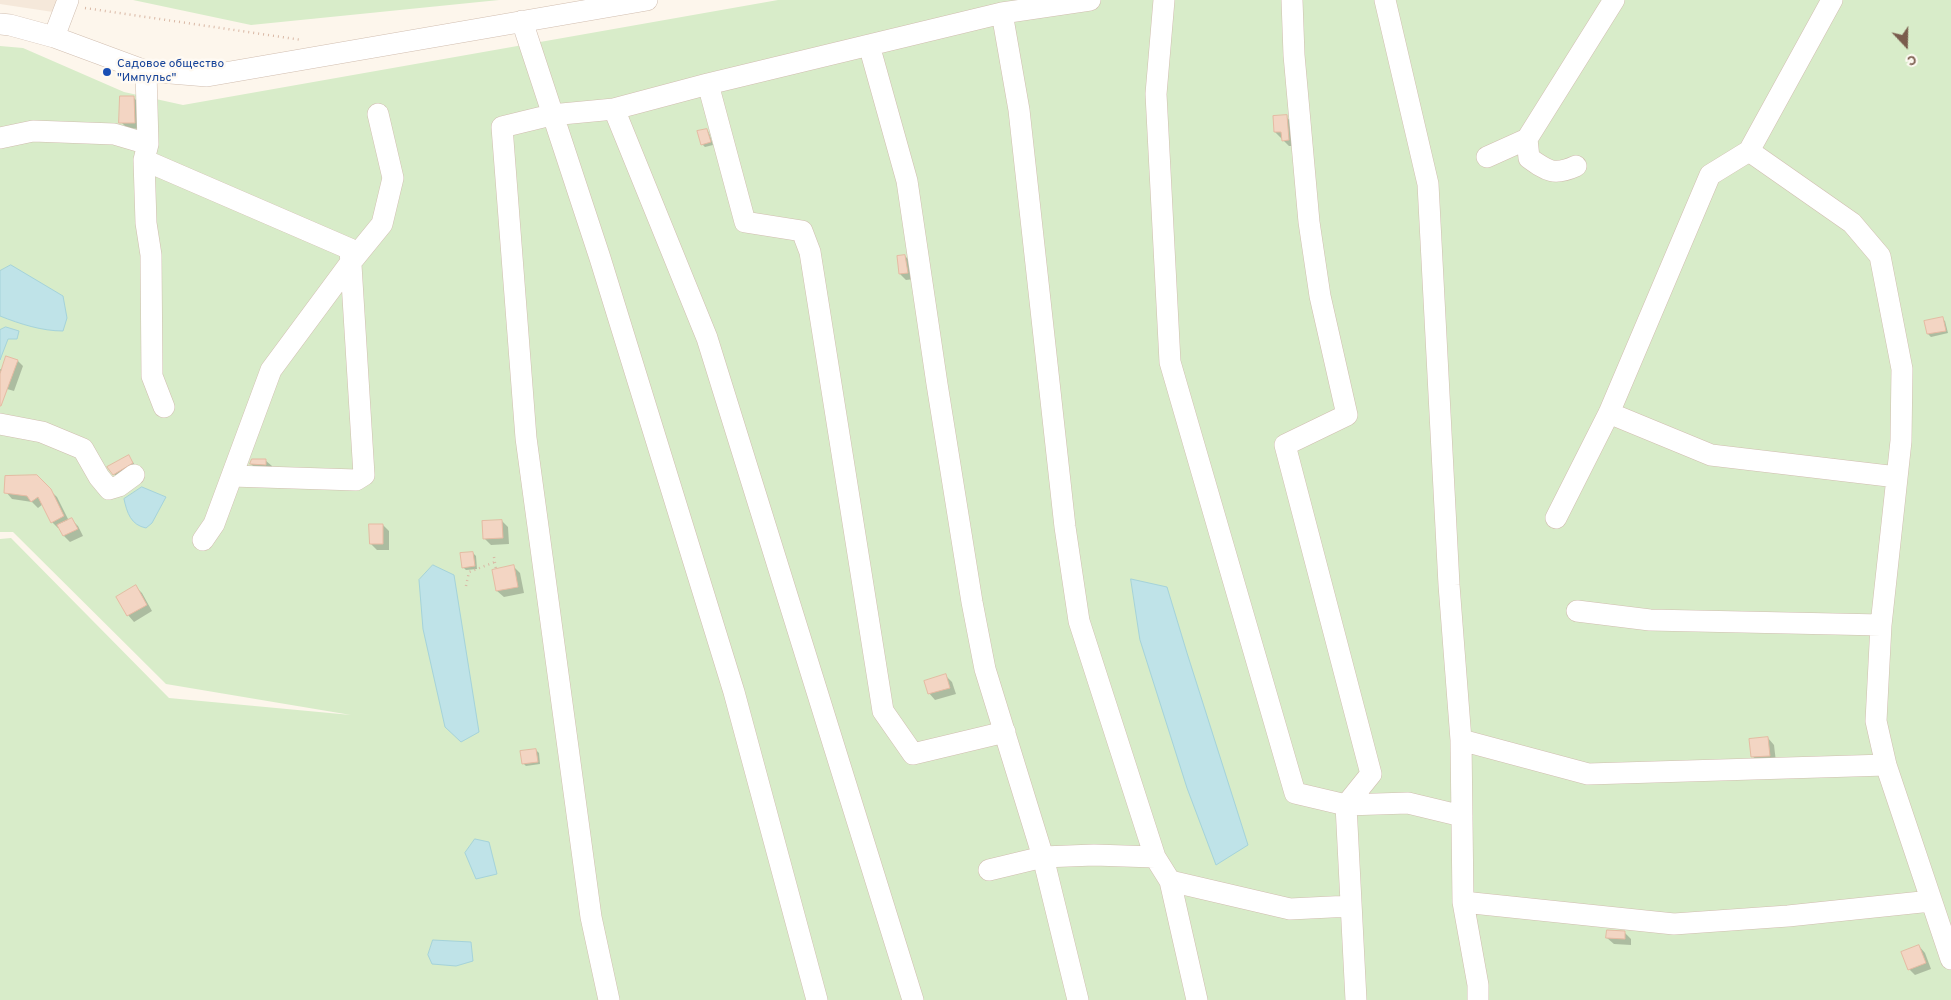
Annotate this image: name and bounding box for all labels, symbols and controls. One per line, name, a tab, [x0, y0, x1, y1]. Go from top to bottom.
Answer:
north arrow	[1881, 20, 1931, 70]
text: С	[1904, 50, 1919, 69]
place label: Садовое общество "Импульс"	[117, 58, 224, 86]
marker: Садовое общество "Импульс"	[101, 66, 113, 78]

